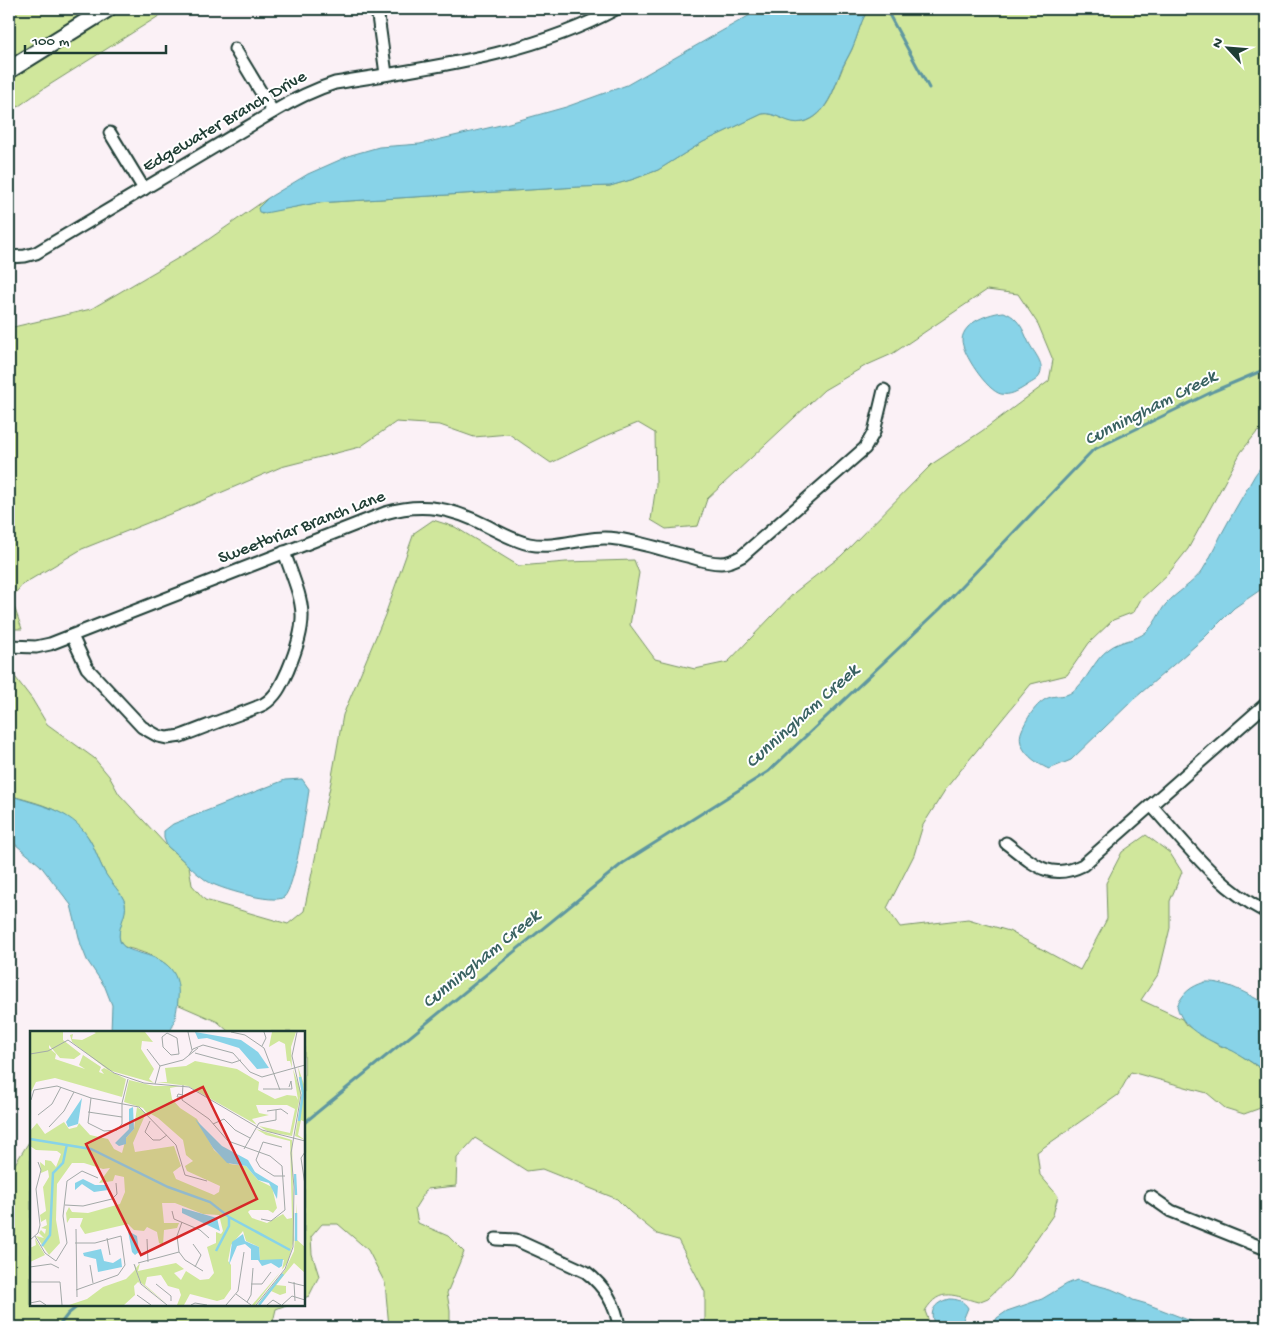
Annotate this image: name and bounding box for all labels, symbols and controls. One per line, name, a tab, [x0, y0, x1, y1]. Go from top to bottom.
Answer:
scale bar	[25, 22, 166, 54]
north arrow	[1202, 22, 1252, 72]
text: 100 m	[31, 33, 70, 51]
text: N	[1209, 36, 1228, 51]
street label: Edgewater Branch Drive	[139, 66, 311, 178]
water label: Cunningham Creek	[1081, 365, 1222, 452]
street label: Sweetbriar Branch Lane	[216, 486, 389, 570]
water label: Cunningham Creek	[741, 659, 866, 774]
water label: Cunningham Creek	[418, 904, 547, 1015]
inset map	[30, 1031, 305, 1306]

